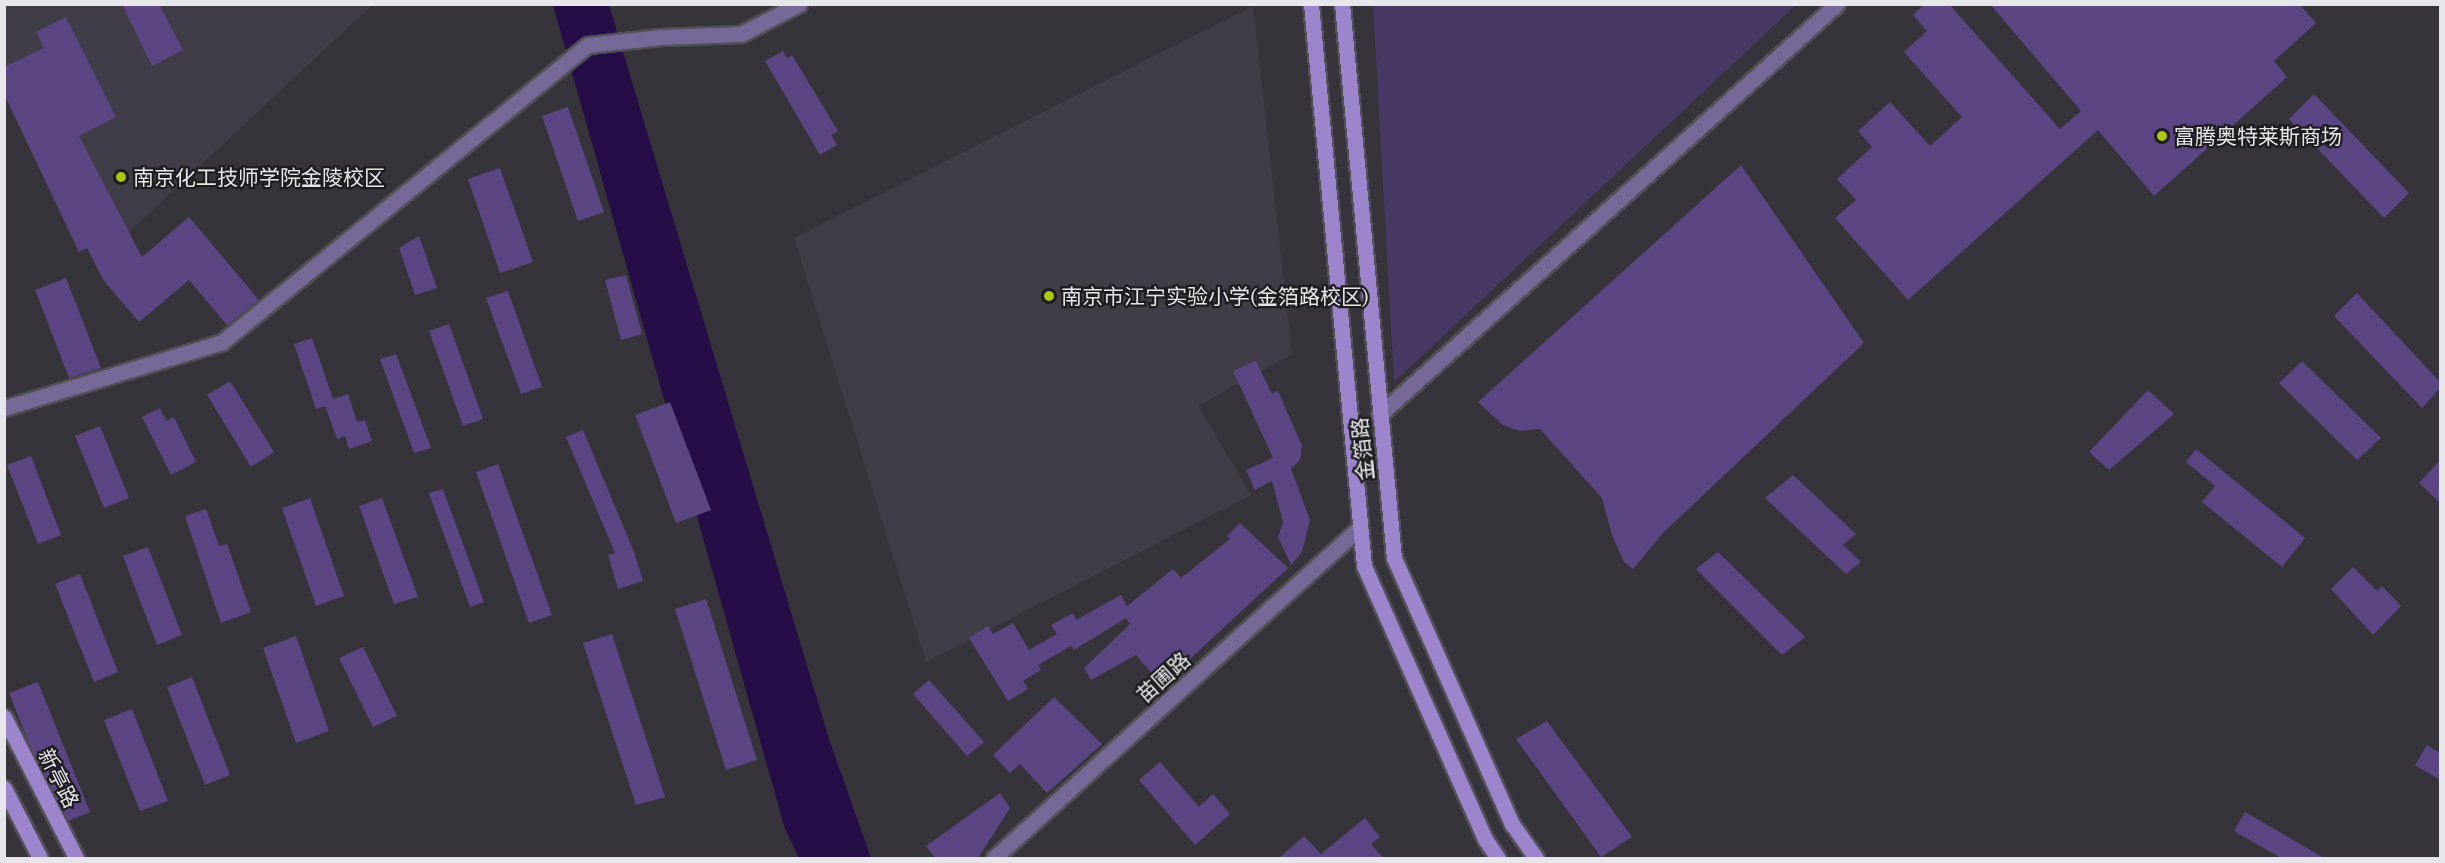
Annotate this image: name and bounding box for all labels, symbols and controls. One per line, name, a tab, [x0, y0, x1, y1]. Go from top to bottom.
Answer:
place label: 富腾奥特莱斯商场	[2174, 123, 2342, 149]
marker: 富腾奥特莱斯商场	[2155, 129, 2169, 143]
place label: 南京化工技师学院金陵校区	[133, 164, 385, 190]
marker: 南京化工技师学院金陵校区	[114, 170, 128, 184]
place label: 南京市江宁实验小学(金箔路校区)	[1061, 283, 1369, 309]
marker: 南京市江宁实验小学(金箔路校区)	[1042, 289, 1056, 303]
street label: 金箔路	[1346, 416, 1378, 482]
street label: 苗圃路	[1131, 647, 1195, 707]
street label: 新亭路	[33, 744, 85, 812]

